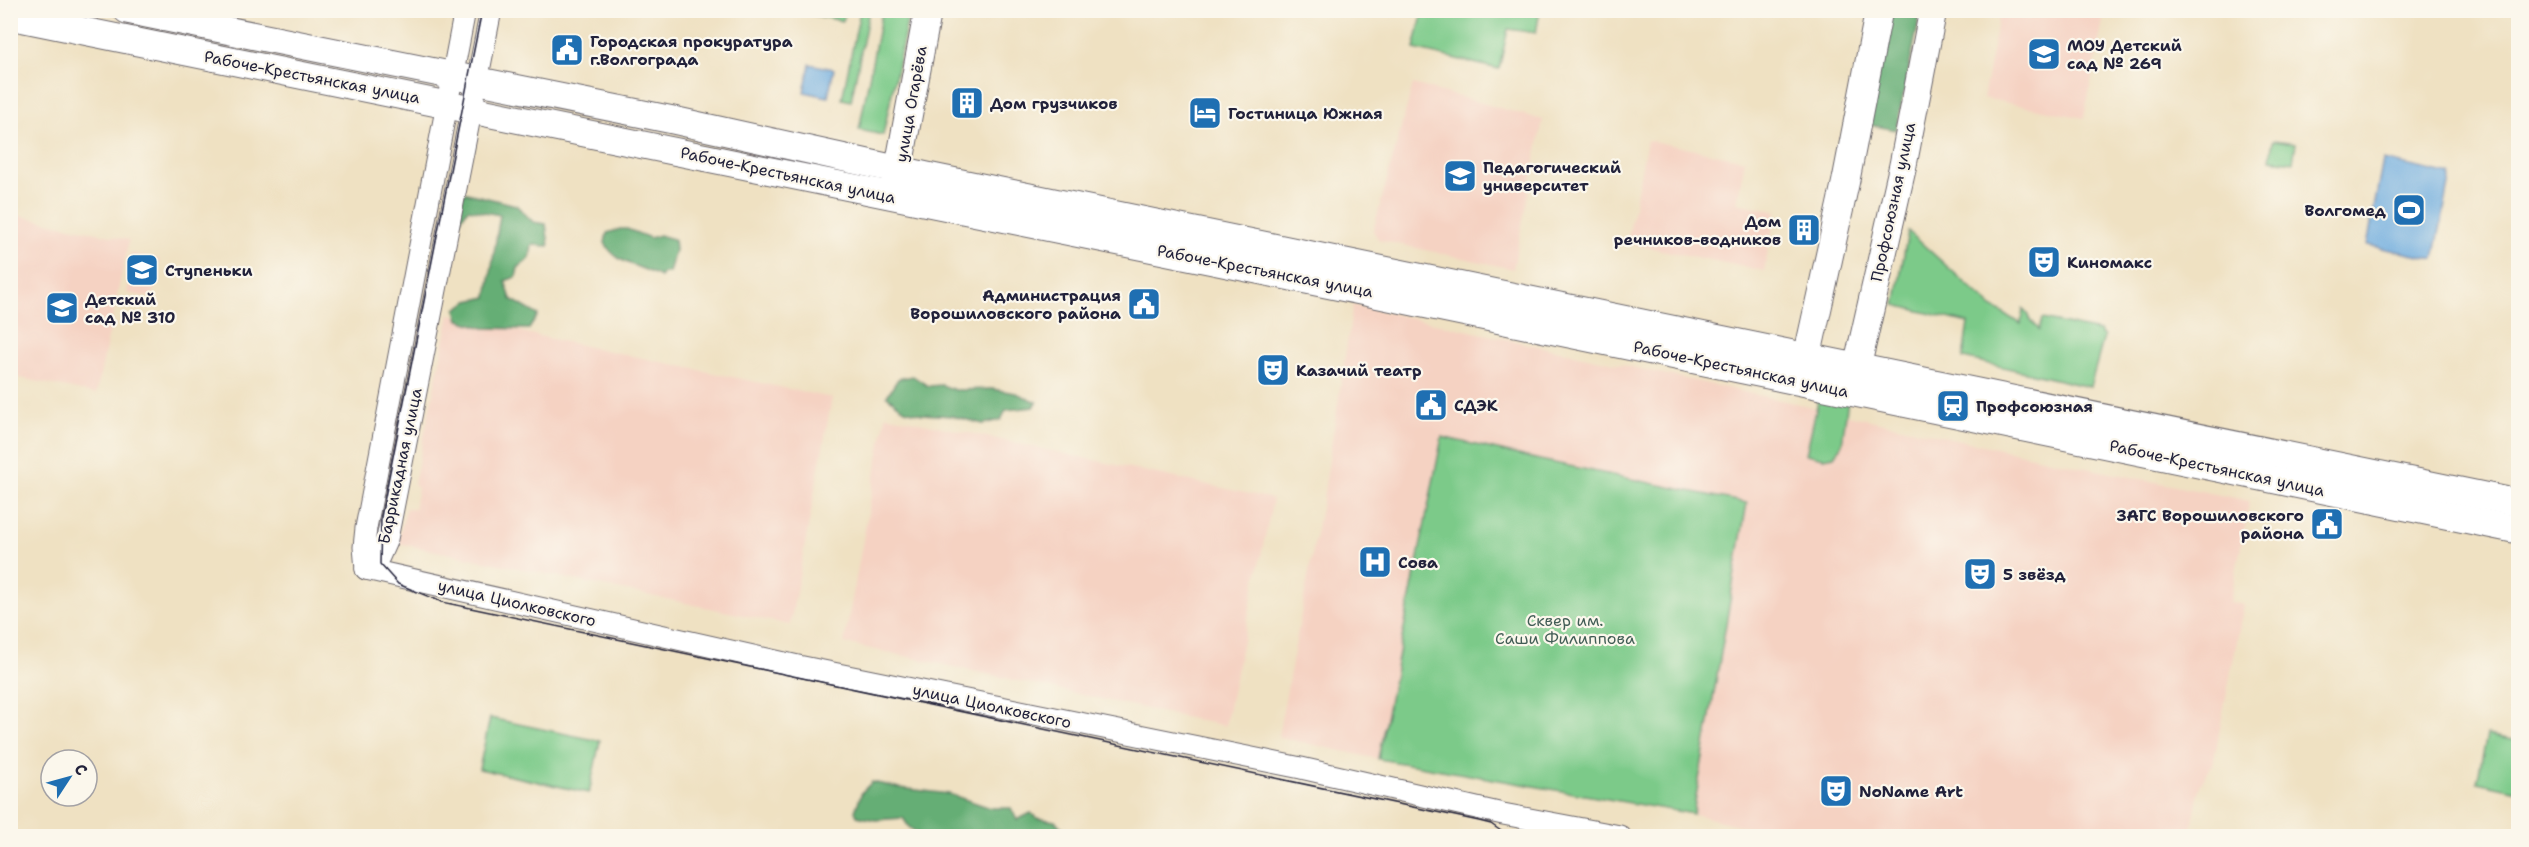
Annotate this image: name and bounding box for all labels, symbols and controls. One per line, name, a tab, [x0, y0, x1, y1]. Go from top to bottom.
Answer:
place label: Городская прокуратура г.Волгограда	[590, 31, 793, 70]
public building icon: Городская прокуратура г.Волгограда	[549, 32, 585, 68]
place label: МОУ Детский сад № 269	[2067, 35, 2182, 74]
school or university icon: МОУ Детский сад № 269	[2026, 36, 2062, 72]
street label: улица Огарёва	[890, 44, 932, 164]
street label: Рабоче-Крестьянская улица	[202, 46, 422, 108]
building icon: Дом грузчиков	[949, 85, 985, 121]
place label: Дом грузчиков	[990, 93, 1118, 114]
hotel icon: Гостиница Южная	[1187, 95, 1223, 131]
place label: Гостиница Южная	[1228, 103, 1383, 124]
street label: Профсоюзная улица	[1866, 120, 1920, 284]
street label: Рабоче-Крестьянская улица	[678, 142, 898, 208]
place label: Педагогический университет	[1483, 157, 1621, 196]
school or university icon: Педагогический университет	[1442, 158, 1478, 194]
sports icon: Волгомед	[2391, 192, 2427, 228]
place label: Волгомед	[2304, 200, 2387, 221]
place label: Дом речников-водников	[1614, 211, 1782, 250]
building icon: Дом речников-водников	[1786, 212, 1822, 248]
street label: Рабоче-Крестьянская улица	[1155, 240, 1375, 302]
theatre icon: Киномакс	[2026, 244, 2062, 280]
school or university icon: Ступеньки	[124, 252, 160, 288]
place label: Киномакс	[2067, 252, 2152, 273]
place label: Ступеньки	[165, 260, 253, 281]
place label: Администрация Ворошиловского района	[910, 285, 1121, 324]
public building icon: Администрация Ворошиловского района	[1126, 286, 1162, 322]
place label: Детский сад № 310	[85, 289, 175, 328]
school or university icon: Детский сад № 310	[44, 290, 80, 326]
street label: Рабоче-Крестьянская улица	[1631, 336, 1851, 402]
theatre icon: Казачий театр	[1255, 352, 1291, 388]
place label: Казачий театр	[1296, 360, 1422, 381]
street label: Баррикадная улица	[373, 386, 427, 546]
public building icon: СДЭК	[1413, 387, 1449, 423]
station icon: Профсоюзная	[1935, 388, 1971, 424]
place label: СДЭК	[1454, 395, 1498, 416]
place label: Профсоюзная	[1976, 396, 2093, 417]
street label: Рабоче-Крестьянская улица	[2107, 435, 2327, 501]
place label: ЗАГС Ворошиловского района	[2117, 505, 2304, 544]
public building icon: ЗАГС Ворошиловского района	[2309, 506, 2345, 542]
hospital icon: Сова	[1357, 544, 1393, 580]
place label: Сова	[1398, 552, 1438, 573]
theatre icon: 5 звёзд	[1962, 556, 1998, 592]
place label: 5 звёзд	[2003, 564, 2067, 585]
street label: улица Циолковского	[436, 575, 598, 631]
park label: Сквер им. Саши Филиппова	[1495, 610, 1635, 649]
street label: улица Циолковского	[911, 679, 1073, 733]
north arrow	[39, 748, 99, 808]
text: С	[69, 759, 92, 780]
theatre icon: NoName Art	[1818, 773, 1854, 809]
place label: NoName Art	[1859, 781, 1963, 802]

